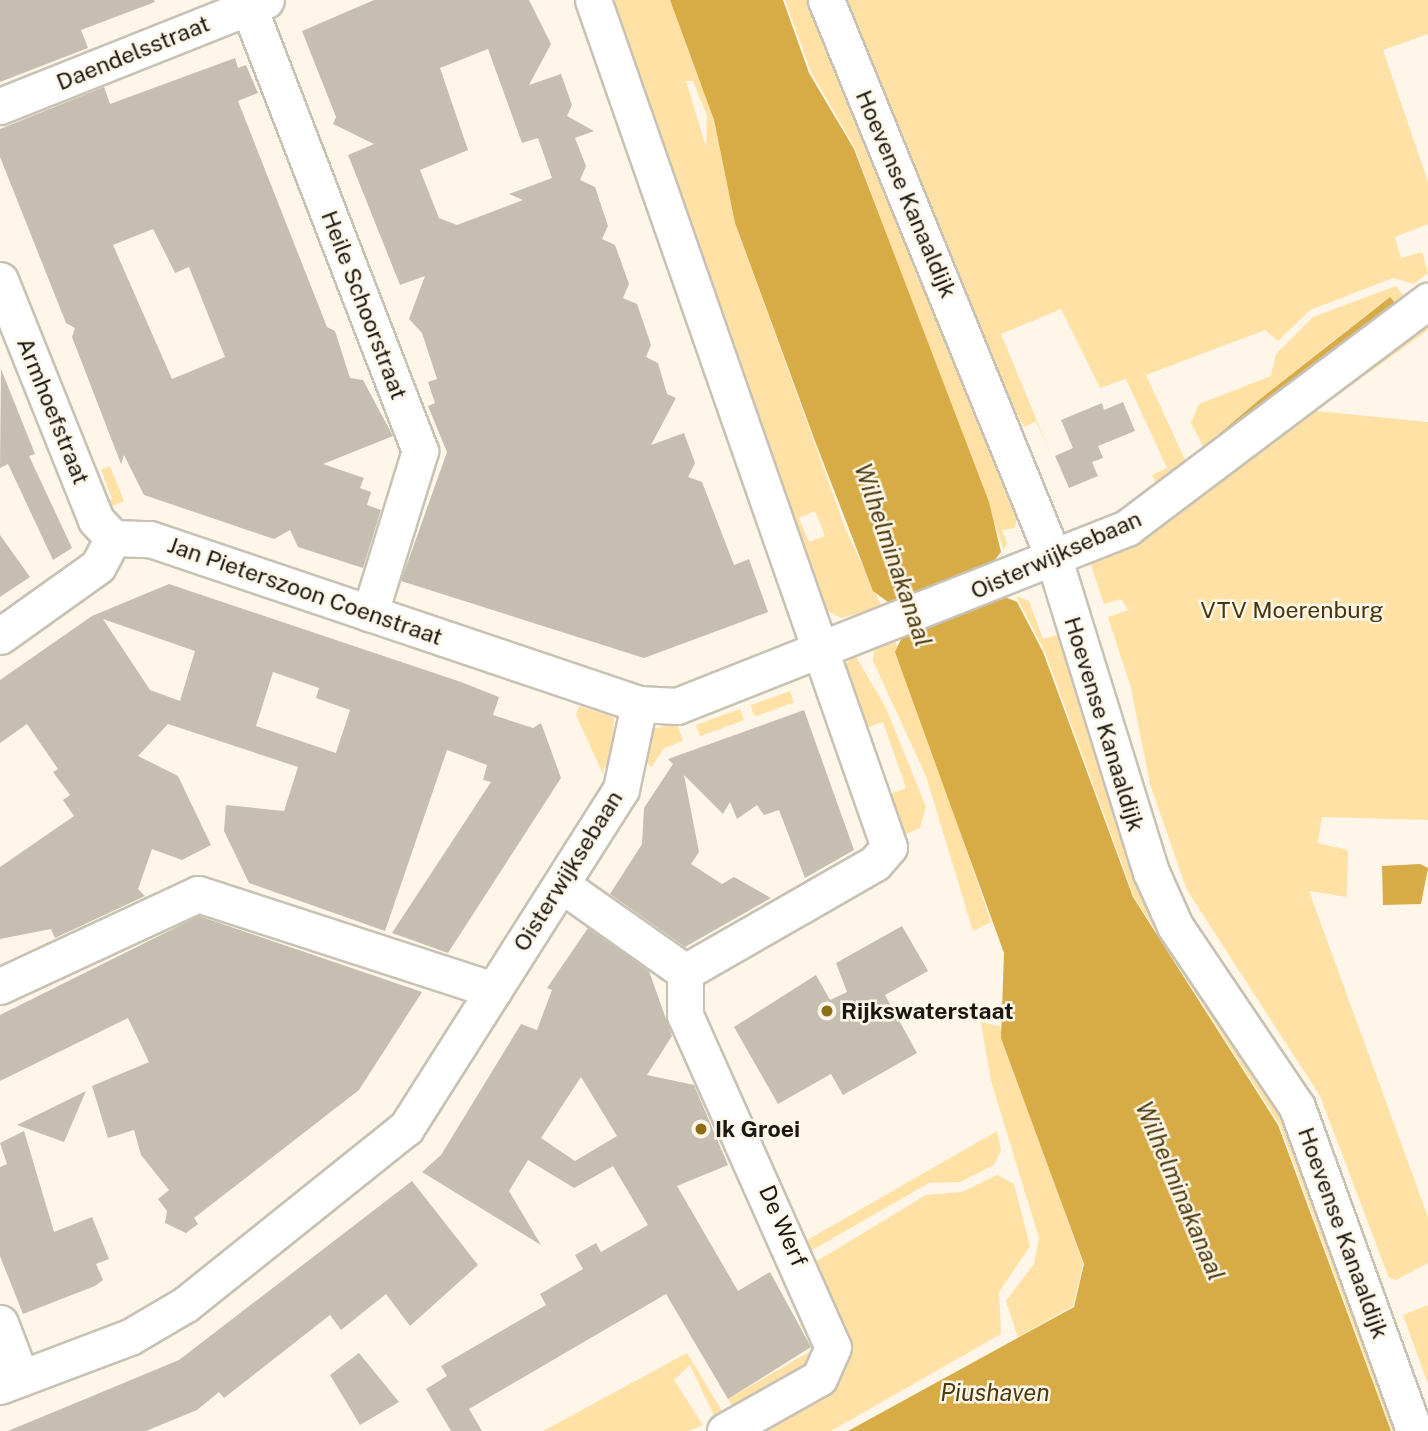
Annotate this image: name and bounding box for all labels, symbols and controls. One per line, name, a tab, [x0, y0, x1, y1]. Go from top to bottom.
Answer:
street label: Daendelsstraat	[52, 10, 214, 96]
street label: Hoevense Kanaaldijk	[850, 86, 962, 302]
street label: Heile Schoorstraat	[315, 207, 413, 403]
street label: Armhoefstraat	[11, 334, 95, 488]
water label: Wilhelminakanaal	[848, 460, 938, 650]
street label: Oisterwijksebaan	[966, 505, 1146, 605]
street label: Jan Pieterszoon Coenstraat	[164, 531, 446, 651]
park label: VTV Moerenburg	[1200, 596, 1384, 624]
street label: Hoevense Kanaaldijk	[1058, 613, 1150, 835]
street label: Oisterwijksebaan	[508, 786, 628, 956]
place label: Rijkswaterstaat	[841, 997, 1014, 1025]
marker: Rijkswaterstaat	[819, 1003, 835, 1019]
water label: Wilhelminakanaal	[1129, 1097, 1231, 1285]
place label: Ik Groei	[715, 1115, 800, 1143]
marker: Ik Groei	[693, 1121, 709, 1137]
street label: Hoevense Kanaaldijk	[1292, 1124, 1394, 1342]
street label: De Werf	[753, 1181, 813, 1271]
water label: Piushaven	[940, 1379, 1050, 1407]

